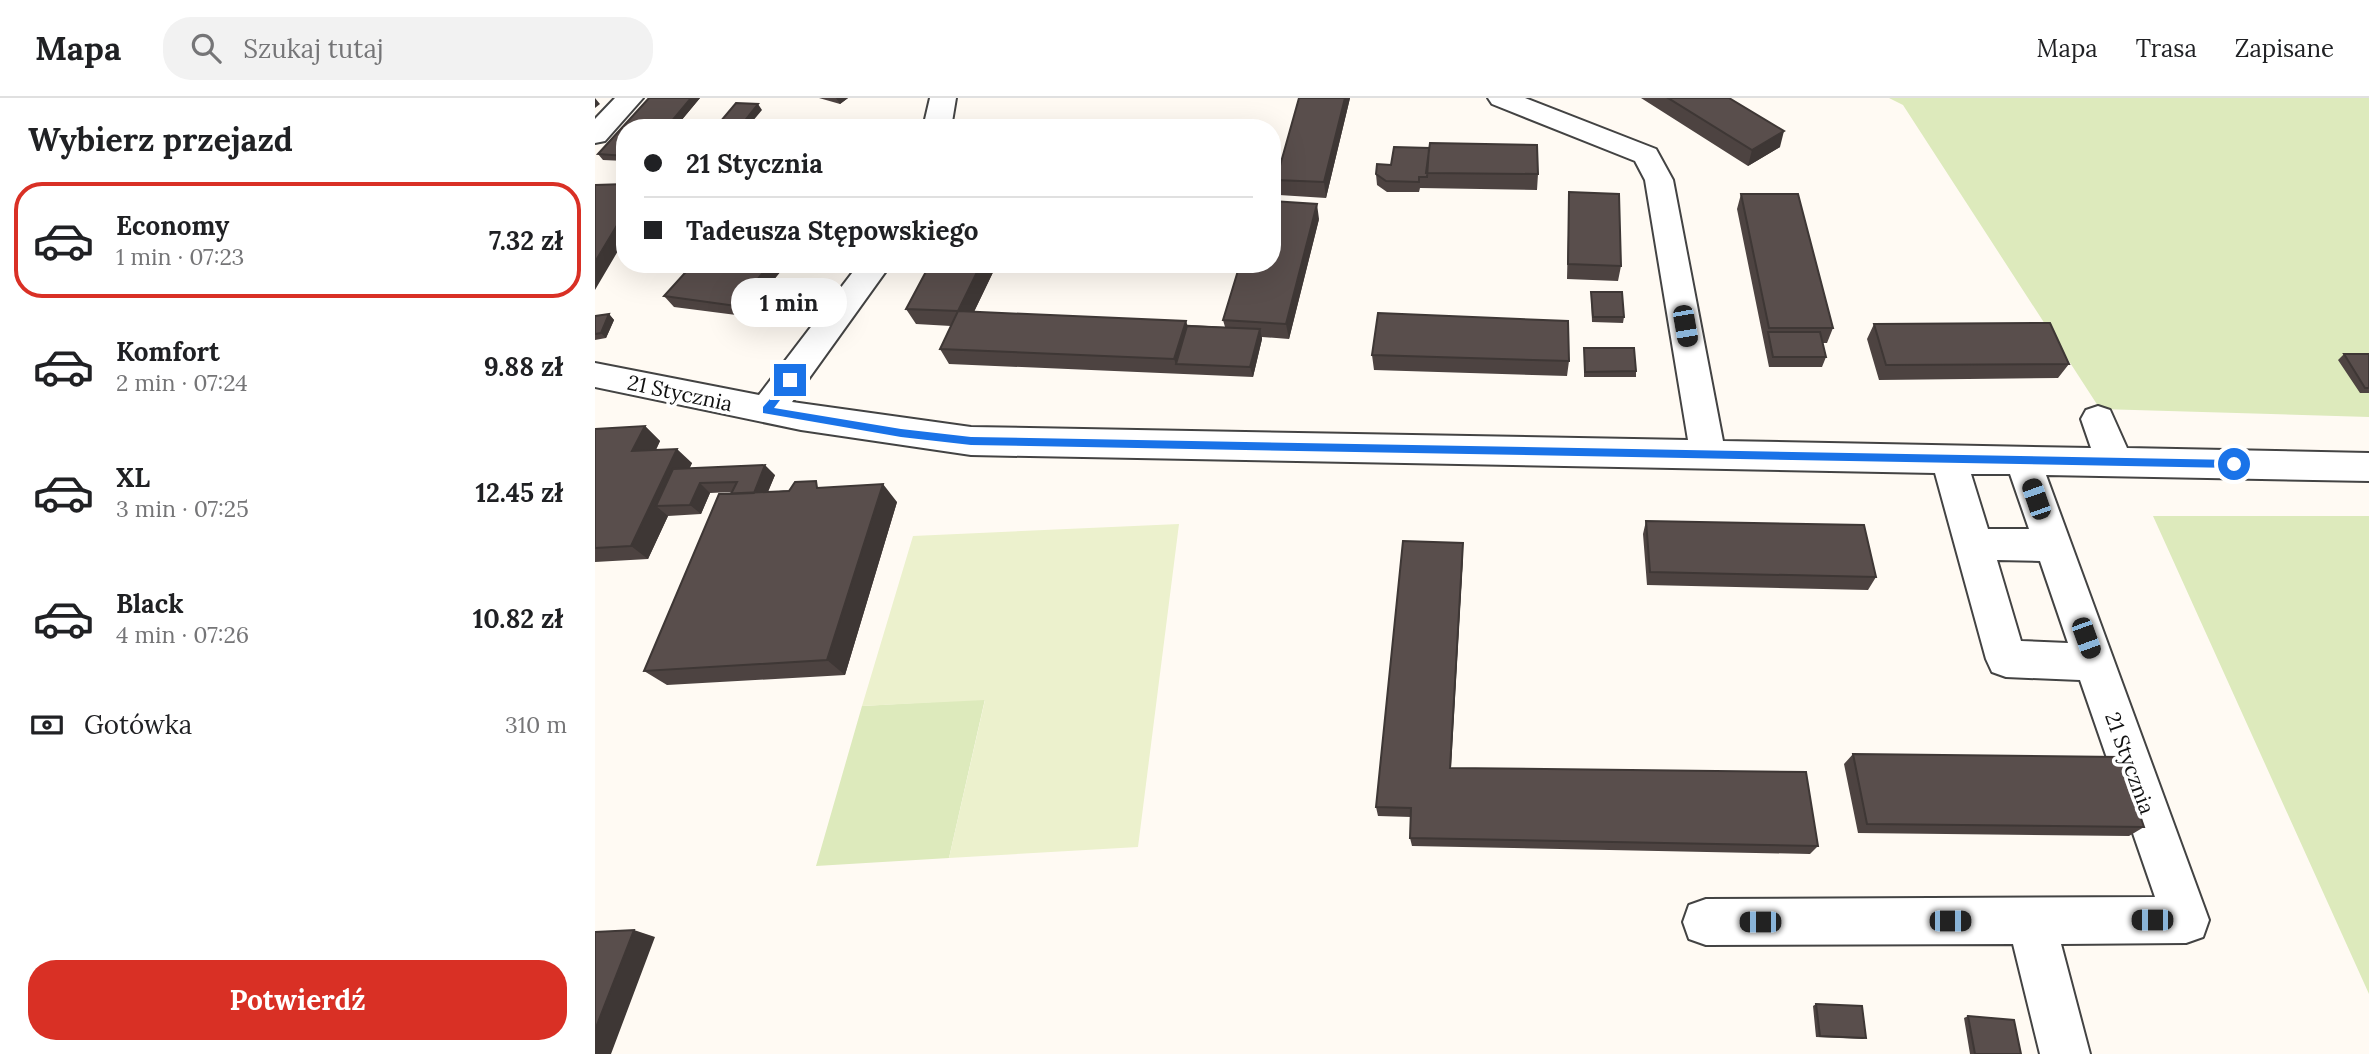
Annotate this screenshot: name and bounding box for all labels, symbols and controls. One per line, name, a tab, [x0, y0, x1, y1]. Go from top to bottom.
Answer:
search box	[163, 17, 653, 80]
text: Mapa	[35, 27, 121, 69]
icon: search	[187, 29, 225, 67]
text: Szukaj tutaj	[243, 32, 384, 65]
text: Mapa	[2037, 33, 2098, 64]
text: Trasa	[2136, 33, 2197, 64]
text: Zapisane	[2235, 33, 2334, 64]
text: Wybierz przejazd	[28, 119, 293, 160]
text: 21 Stycznia	[686, 147, 823, 180]
icon: car	[32, 209, 95, 272]
text: Economy	[116, 209, 229, 242]
text: Tadeusza Stępowskiego	[686, 214, 979, 247]
text: 7.32 zł	[489, 224, 563, 257]
text: 1 min · 07:23	[116, 242, 244, 271]
callout: 1 min	[732, 278, 848, 328]
text: 1 min	[760, 288, 818, 317]
car	[1672, 303, 1699, 349]
icon: car	[32, 335, 95, 398]
text: Komfort	[116, 335, 220, 368]
text: 9.88 zł	[484, 350, 563, 383]
route end	[774, 364, 806, 396]
text: 2 min · 07:24	[116, 368, 248, 397]
street label: 21 Stycznia	[625, 369, 735, 417]
route start	[2218, 448, 2250, 480]
icon: car	[32, 461, 95, 524]
text: XL	[116, 461, 150, 494]
text: 12.45 zł	[475, 476, 563, 509]
car	[2020, 476, 2053, 522]
text: 3 min · 07:25	[116, 494, 249, 523]
icon: car	[32, 587, 95, 650]
text: Black	[116, 587, 184, 620]
text: 10.82 zł	[473, 602, 563, 635]
car	[2069, 615, 2104, 661]
text: 4 min · 07:26	[116, 620, 249, 649]
icon: cash	[28, 706, 66, 744]
text: Gotówka	[84, 708, 192, 741]
street label: 21 Stycznia	[2099, 708, 2161, 818]
text: 310 m	[505, 710, 567, 739]
car	[2132, 910, 2174, 931]
car	[1930, 911, 1972, 932]
car	[1740, 912, 1782, 933]
button: Potwierdź	[28, 960, 567, 1040]

